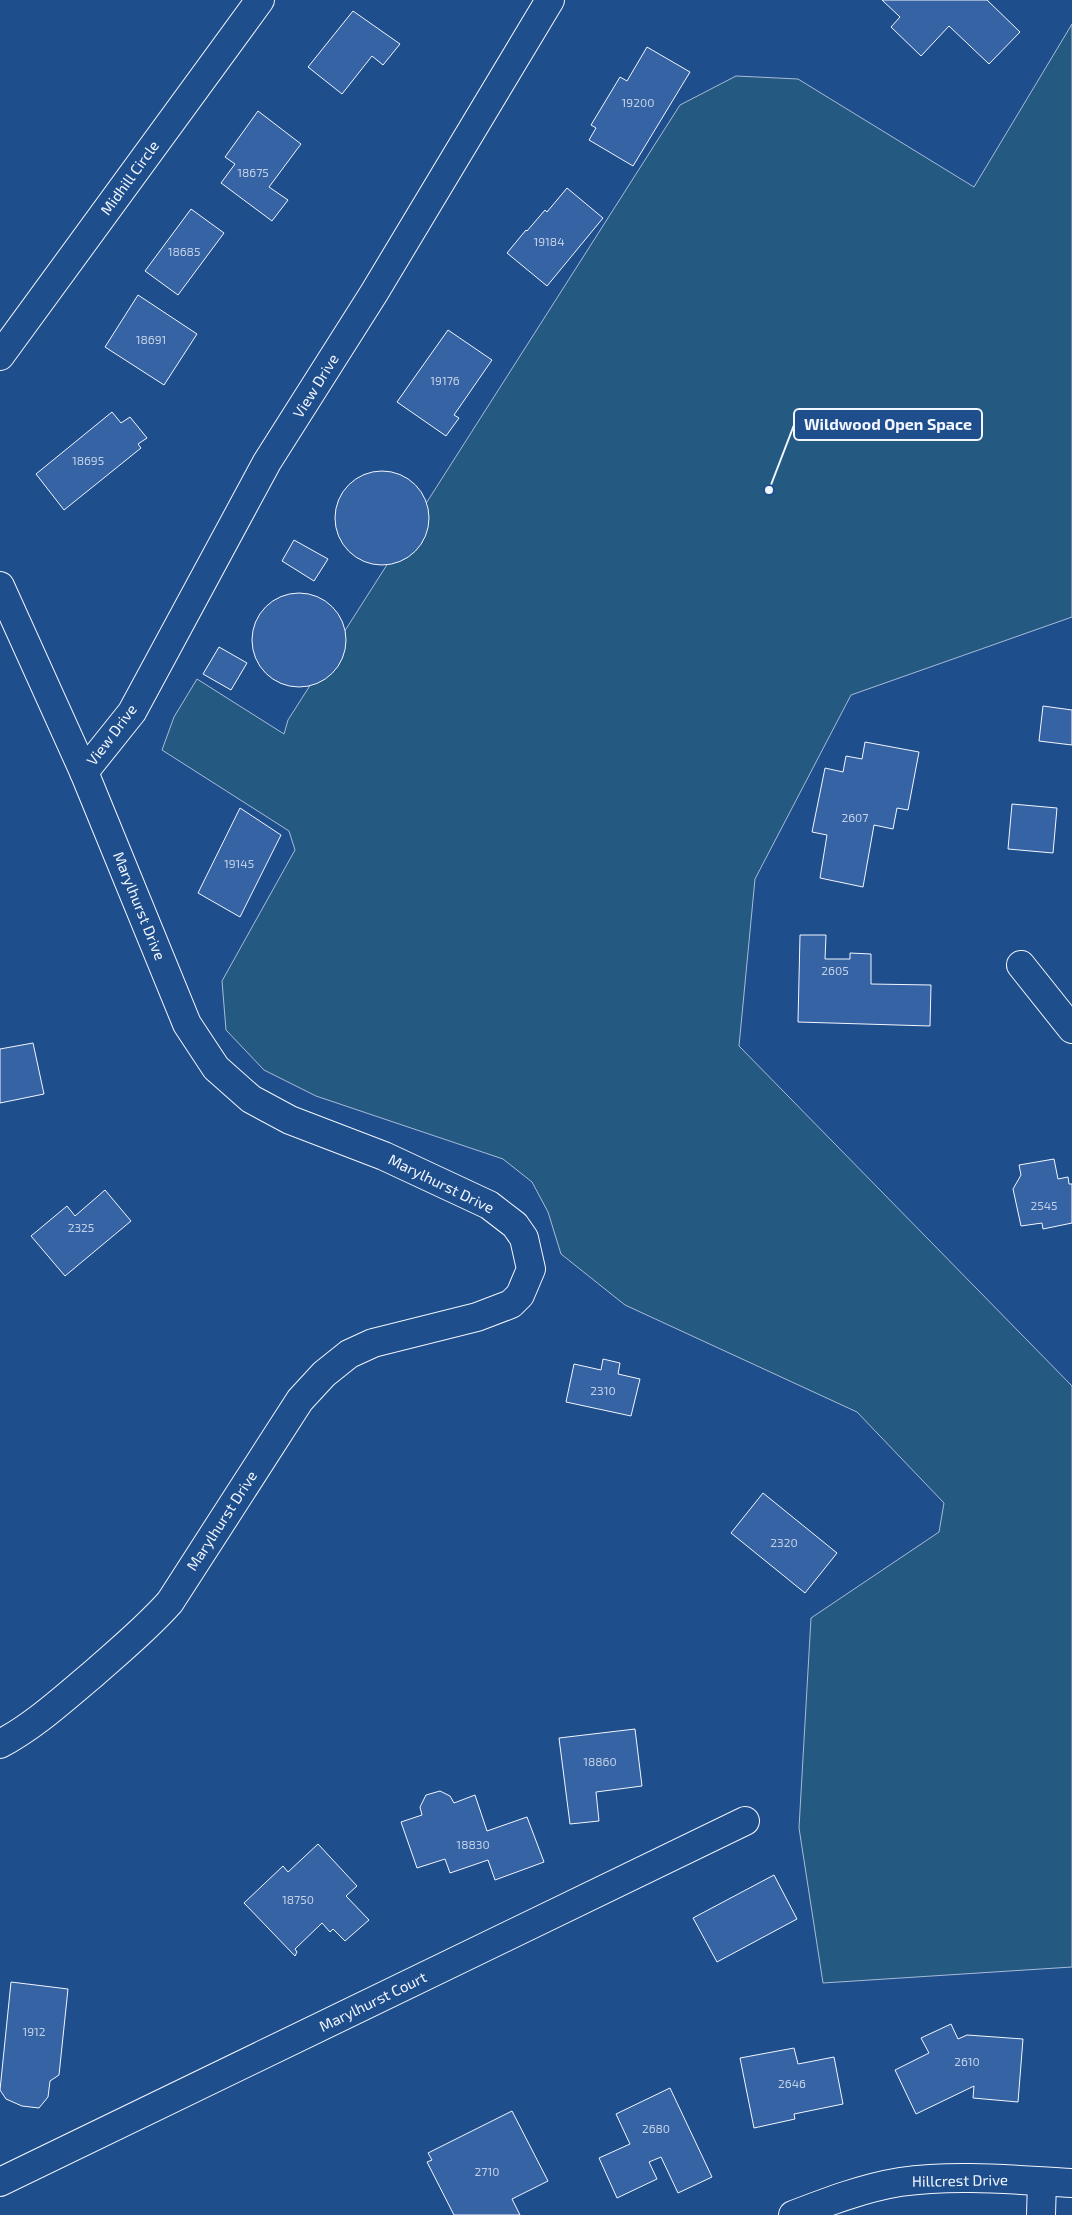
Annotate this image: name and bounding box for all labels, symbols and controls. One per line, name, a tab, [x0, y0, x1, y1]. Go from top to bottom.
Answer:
house number: 19200	[622, 95, 654, 109]
street label: Midhill Circle	[96, 137, 162, 218]
house number: 18675	[237, 165, 269, 179]
house number: 19184	[533, 234, 565, 248]
house number: 18685	[168, 244, 200, 258]
house number: 18691	[136, 332, 166, 346]
street label: View Drive	[288, 350, 342, 421]
house number: 19176	[430, 373, 460, 387]
callout: Wildwood Open Space	[794, 409, 982, 440]
text: Wildwood Open Space	[804, 414, 972, 433]
house number: 18695	[72, 453, 104, 467]
street label: View Drive	[82, 700, 140, 769]
house number: 2607	[842, 810, 869, 824]
street label: Marylhurst Drive	[110, 849, 170, 962]
house number: 19145	[224, 856, 254, 870]
house number: 2605	[821, 963, 849, 977]
street label: Marylhurst Drive	[386, 1150, 497, 1216]
house number: 2545	[1031, 1198, 1058, 1212]
house number: 2325	[68, 1220, 94, 1234]
house number: 2310	[590, 1383, 616, 1397]
street label: Marylhurst Drive	[182, 1467, 260, 1574]
house number: 2320	[770, 1535, 798, 1549]
house number: 18860	[583, 1754, 617, 1768]
house number: 18830	[456, 1837, 490, 1851]
house number: 18750	[282, 1892, 314, 1906]
street label: Marylhurst Court	[316, 1967, 429, 2035]
house number: 1912	[22, 2024, 46, 2038]
house number: 2610	[954, 2054, 980, 2068]
house number: 2646	[778, 2076, 806, 2090]
house number: 2680	[642, 2121, 670, 2135]
house number: 2710	[475, 2164, 499, 2178]
street label: Hillcrest Drive	[912, 2170, 1008, 2190]

